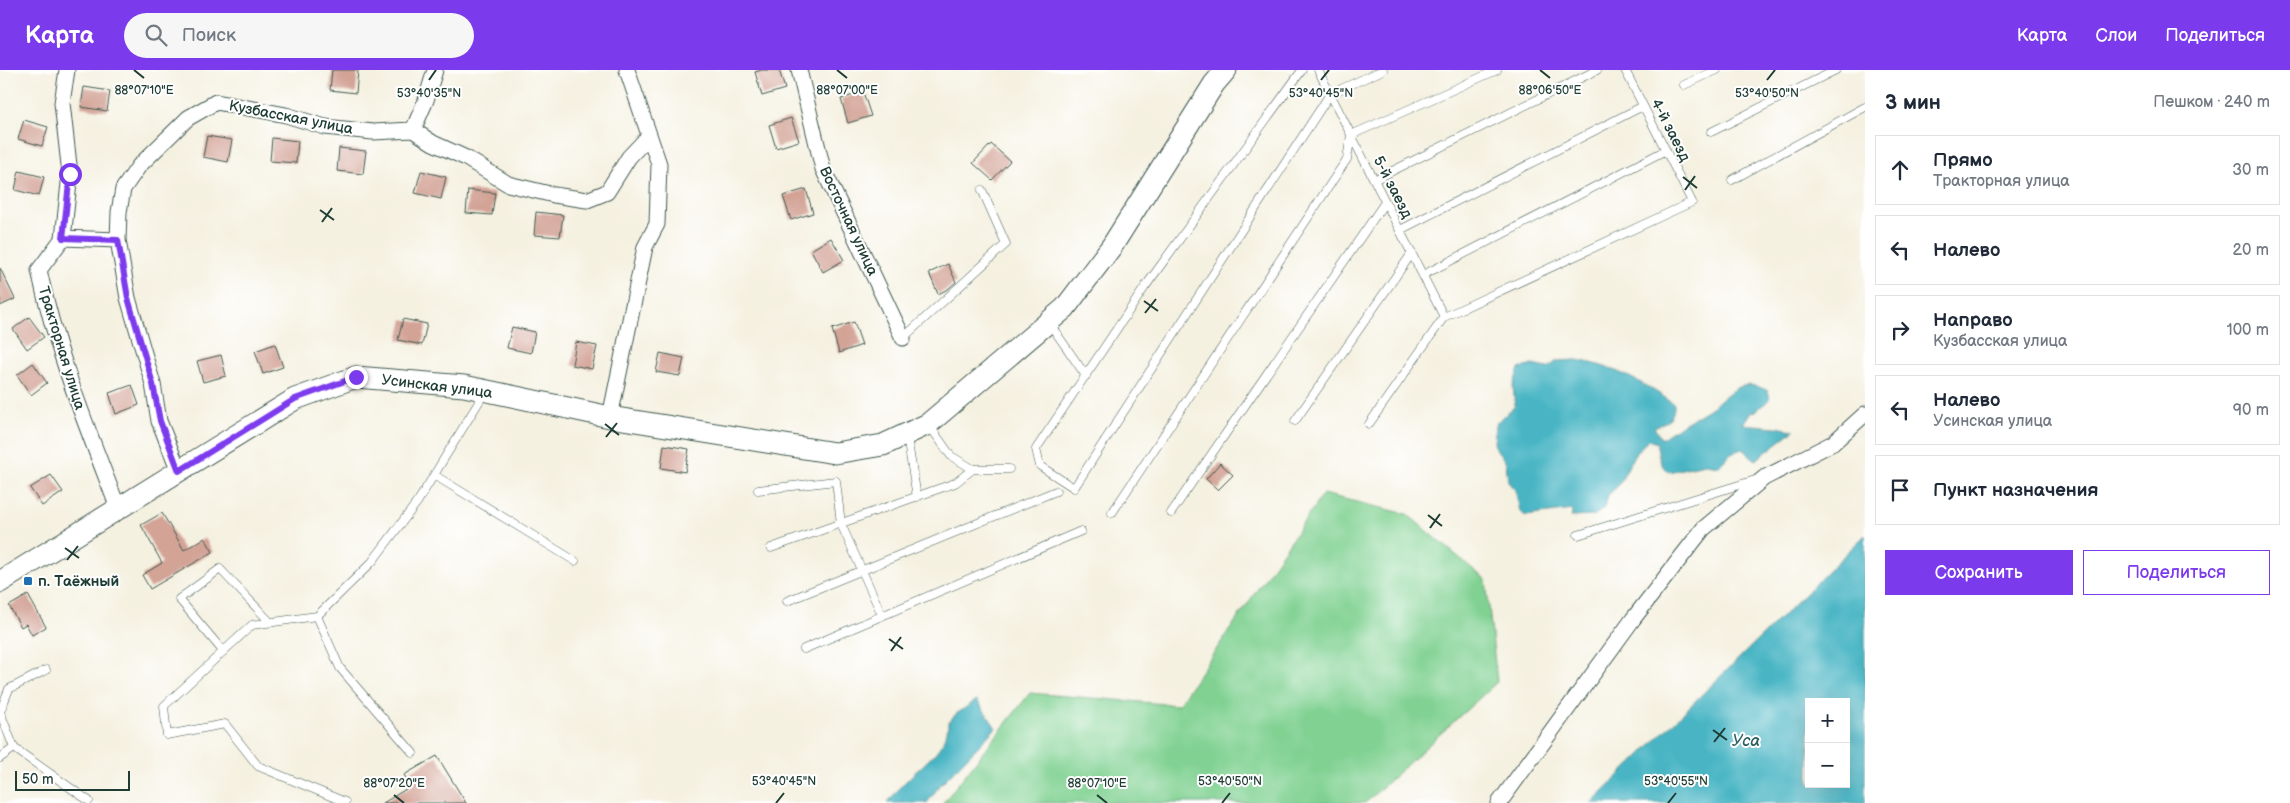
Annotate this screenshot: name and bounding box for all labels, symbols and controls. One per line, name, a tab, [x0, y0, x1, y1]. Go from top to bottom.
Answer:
search box	[124, 13, 474, 58]
text: Карта	[25, 21, 94, 50]
icon: search	[142, 21, 170, 49]
text: Поиск	[182, 24, 236, 47]
text: Карта	[2017, 25, 2067, 46]
text: Слои	[2095, 25, 2137, 46]
text: Поделиться	[2165, 25, 2265, 46]
text: 88°07'10"E	[114, 83, 174, 98]
text: 88°07'00"E	[816, 83, 878, 98]
text: 88°06'50"E	[1519, 83, 1582, 98]
text: 53°40'35"N	[397, 86, 461, 101]
text: 53°40'45"N	[1289, 86, 1353, 101]
text: 53°40'50"N	[1735, 86, 1799, 101]
text: 3 мин	[1885, 90, 1941, 115]
text: Пешком · 240 m	[2153, 93, 2270, 112]
street label: Кузбасская улица	[227, 96, 355, 139]
street label: 4-й заезд	[1647, 96, 1694, 165]
text: Прямо	[1933, 149, 1993, 172]
street label: 5-й заезд	[1369, 153, 1416, 222]
icon: ahead	[1886, 156, 1914, 184]
text: 30 m	[2232, 161, 2269, 180]
route start	[59, 163, 82, 186]
street label: Восточная улица	[815, 164, 882, 279]
text: Тракторная улица	[1933, 172, 2070, 191]
icon: left	[1886, 236, 1914, 264]
text: Налево	[1933, 239, 2000, 262]
text: 20 m	[2233, 241, 2269, 260]
street label: Тракторная улица	[34, 284, 89, 412]
text: Направо	[1933, 309, 2013, 332]
icon: right	[1886, 316, 1914, 344]
text: 100 m	[2226, 321, 2269, 340]
text: Кузбасская улица	[1933, 332, 2068, 351]
route end	[345, 366, 368, 389]
street label: Усинская улица	[380, 370, 494, 403]
text: Налево	[1933, 389, 2000, 412]
icon: left	[1886, 396, 1914, 424]
text: 90 m	[2233, 401, 2269, 420]
text: Усинская улица	[1933, 412, 2052, 431]
icon: arrive	[1886, 476, 1914, 504]
text: Пункт назначения	[1933, 479, 2098, 502]
button: Сохранить	[1885, 550, 2073, 595]
button: Поделиться	[2083, 550, 2270, 595]
place label: п. Таёжный	[38, 572, 119, 591]
marker: п. Таёжный	[22, 575, 34, 587]
map controls	[1805, 698, 1850, 788]
button: +	[1805, 698, 1850, 743]
water label: Уса	[1732, 732, 1760, 751]
button: −	[1805, 743, 1850, 788]
scale bar	[15, 768, 130, 791]
text: 50 m	[22, 771, 54, 788]
text: 53°40'45"N	[752, 774, 816, 789]
text: 53°40'50"N	[1198, 774, 1262, 789]
text: 53°40'55"N	[1644, 774, 1708, 789]
text: 88°07'20"E	[363, 776, 425, 791]
text: 88°07'10"E	[1067, 776, 1127, 791]

